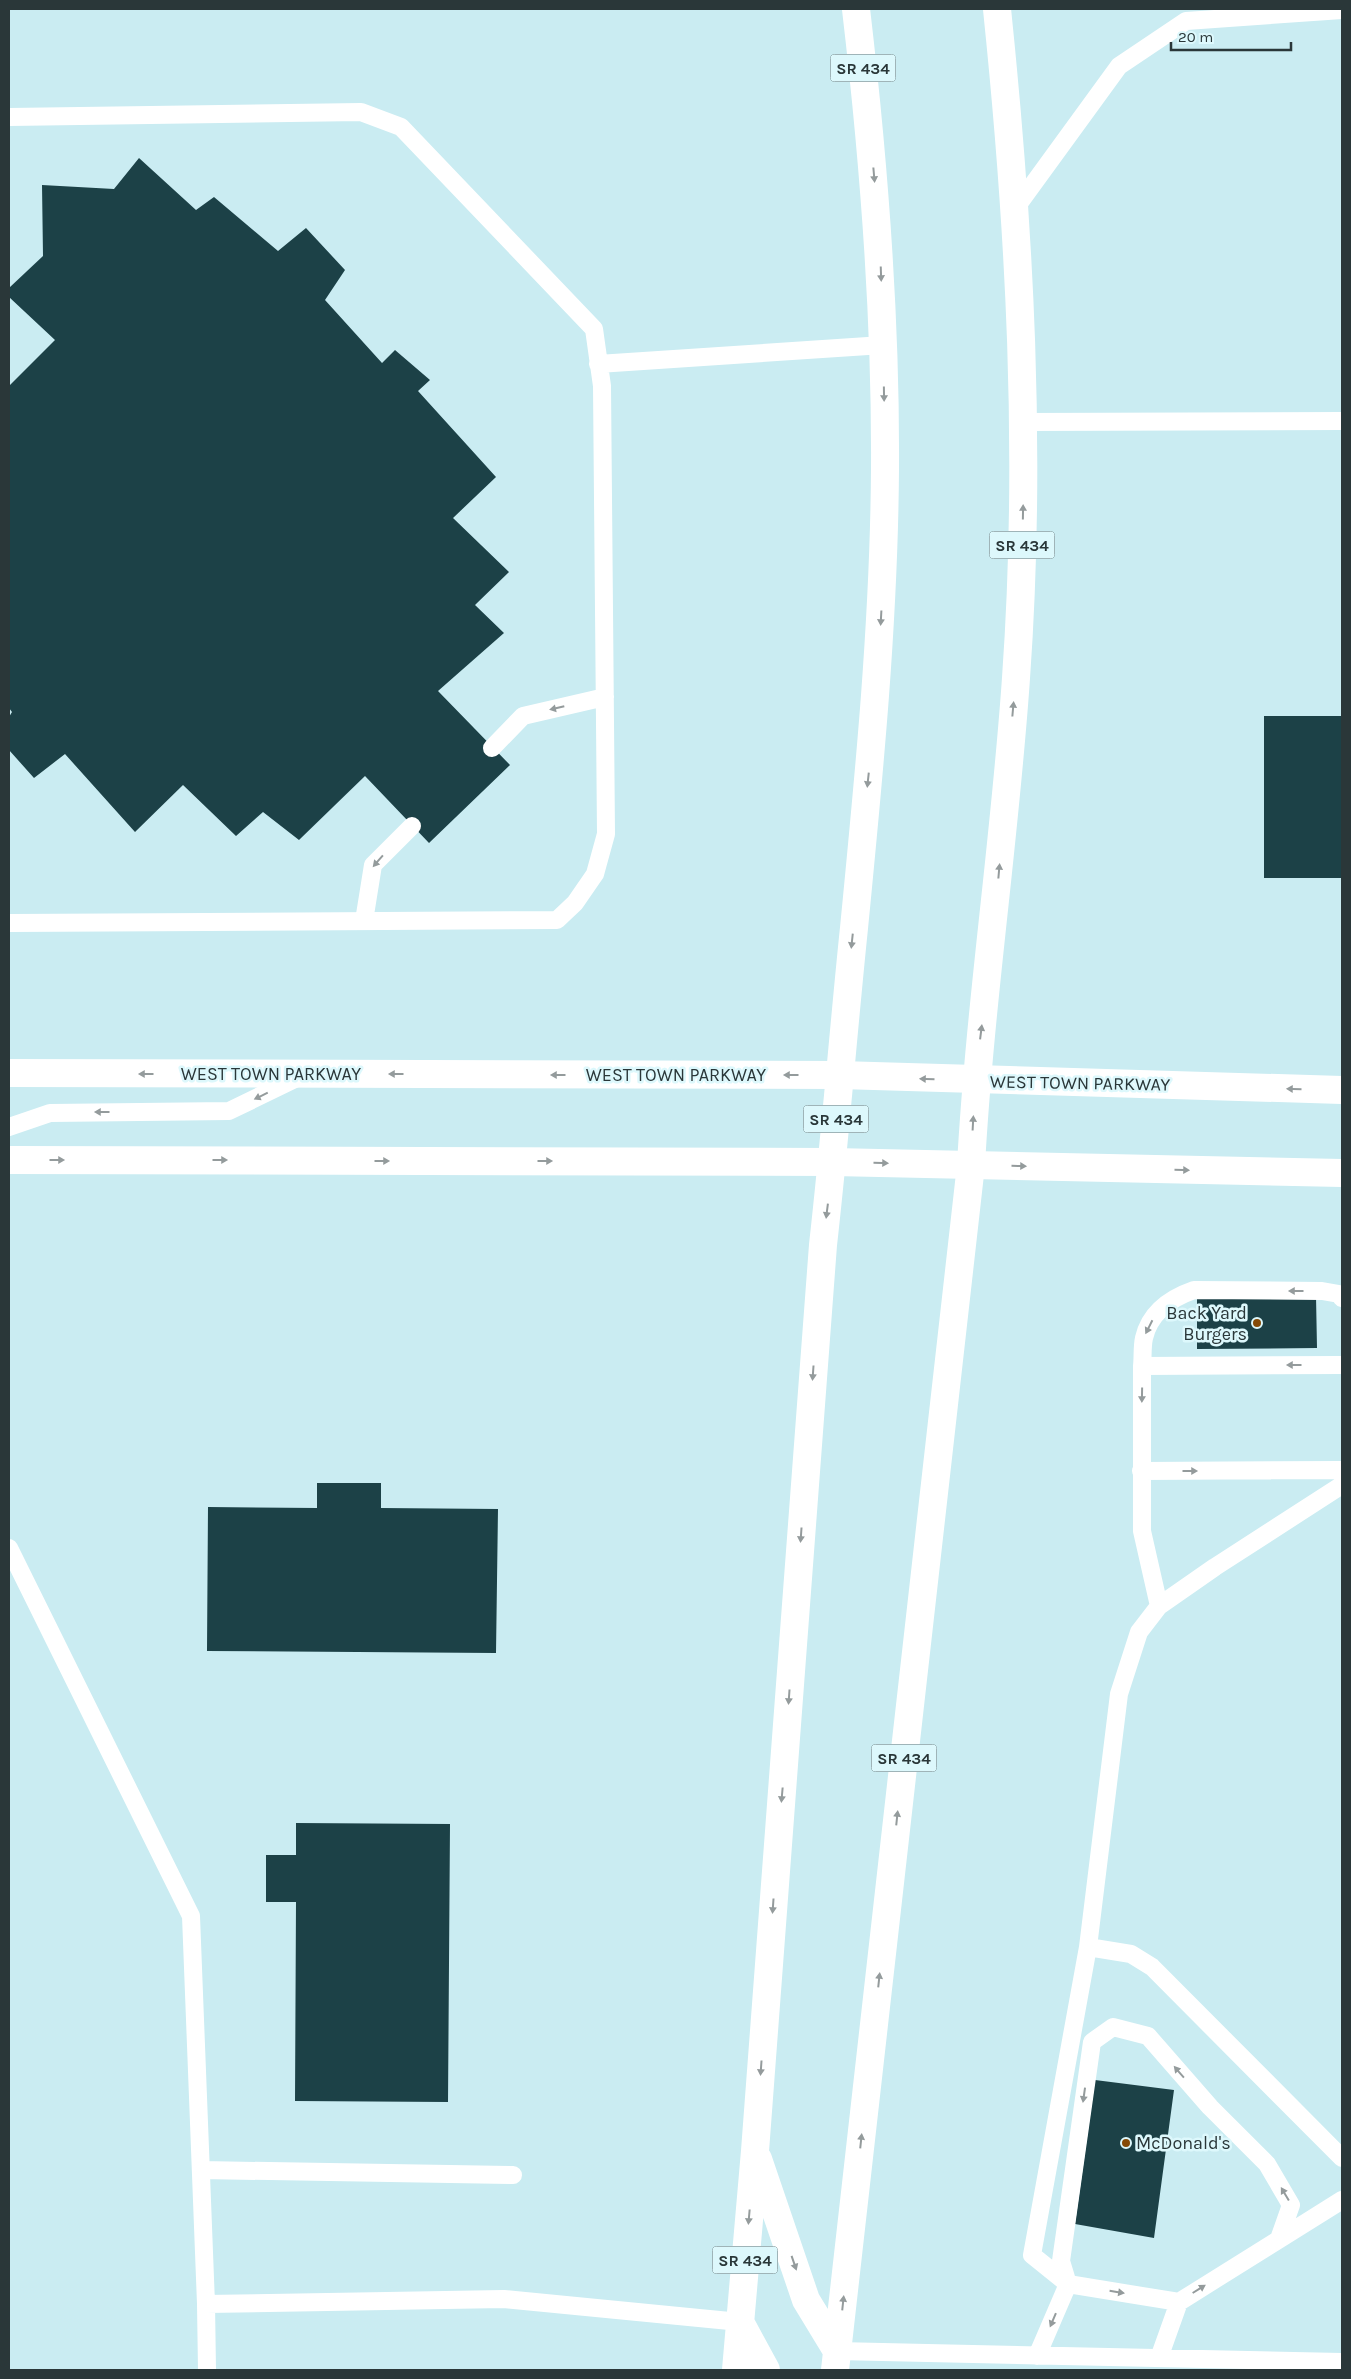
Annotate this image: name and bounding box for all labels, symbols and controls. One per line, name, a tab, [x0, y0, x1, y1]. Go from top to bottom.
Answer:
scale bar	[1171, 20, 1291, 52]
text: 20 m	[1178, 28, 1213, 46]
road number: SR 434	[830, 54, 896, 82]
one-way arrow	[870, 167, 878, 183]
one-way arrow	[877, 266, 885, 282]
one-way arrow	[880, 386, 888, 402]
one-way arrow	[1019, 503, 1027, 519]
road number: SR 434	[990, 532, 1054, 558]
one-way arrow	[876, 610, 884, 626]
one-way arrow	[1010, 701, 1018, 717]
one-way arrow	[550, 704, 565, 712]
one-way arrow	[864, 772, 872, 788]
one-way arrow	[373, 854, 384, 867]
one-way arrow	[995, 862, 1003, 878]
one-way arrow	[848, 934, 856, 950]
one-way arrow	[977, 1024, 985, 1040]
street label: WEST TOWN PARKWAY	[181, 1063, 361, 1085]
street label: WEST TOWN PARKWAY	[586, 1064, 766, 1086]
one-way arrow	[138, 1070, 154, 1078]
one-way arrow	[388, 1070, 404, 1078]
street label: WEST TOWN PARKWAY	[990, 1070, 1171, 1096]
one-way arrow	[550, 1071, 566, 1079]
one-way arrow	[783, 1071, 799, 1079]
one-way arrow	[918, 1074, 934, 1082]
one-way arrow	[1285, 1084, 1301, 1092]
one-way arrow	[254, 1092, 268, 1100]
road number: SR 434	[804, 1106, 868, 1132]
one-way arrow	[94, 1108, 110, 1116]
one-way arrow	[970, 1115, 978, 1131]
one-way arrow	[50, 1156, 66, 1164]
one-way arrow	[212, 1156, 228, 1164]
one-way arrow	[375, 1157, 391, 1165]
one-way arrow	[537, 1157, 553, 1165]
one-way arrow	[874, 1159, 890, 1167]
one-way arrow	[1012, 1162, 1028, 1170]
one-way arrow	[1174, 1166, 1190, 1174]
one-way arrow	[823, 1203, 831, 1219]
one-way arrow	[1287, 1287, 1303, 1295]
place label: Back Yard Burgers	[1166, 1302, 1247, 1345]
marker: Back Yard Burgers	[1251, 1317, 1263, 1329]
one-way arrow	[1145, 1320, 1153, 1334]
one-way arrow	[1285, 1361, 1301, 1369]
one-way arrow	[809, 1365, 817, 1381]
one-way arrow	[1138, 1387, 1146, 1403]
one-way arrow	[1182, 1467, 1198, 1475]
one-way arrow	[797, 1527, 805, 1543]
one-way arrow	[785, 1689, 793, 1705]
road number: SR 434	[872, 1745, 936, 1772]
one-way arrow	[777, 1787, 785, 1803]
one-way arrow	[893, 1810, 901, 1826]
one-way arrow	[768, 1898, 776, 1914]
one-way arrow	[875, 1971, 883, 1987]
one-way arrow	[757, 2060, 765, 2076]
one-way arrow	[1173, 2066, 1185, 2078]
one-way arrow	[1080, 2087, 1088, 2103]
place label: McDonald's	[1136, 2132, 1231, 2154]
one-way arrow	[857, 2133, 865, 2149]
marker: McDonald's	[1120, 2137, 1132, 2149]
one-way arrow	[1280, 2188, 1289, 2201]
one-way arrow	[745, 2209, 753, 2225]
road number: SR 434	[712, 2246, 778, 2274]
one-way arrow	[790, 2256, 798, 2271]
one-way arrow	[1193, 2284, 1206, 2294]
one-way arrow	[1109, 2288, 1125, 2296]
one-way arrow	[839, 2294, 847, 2310]
one-way arrow	[1048, 2313, 1056, 2327]

